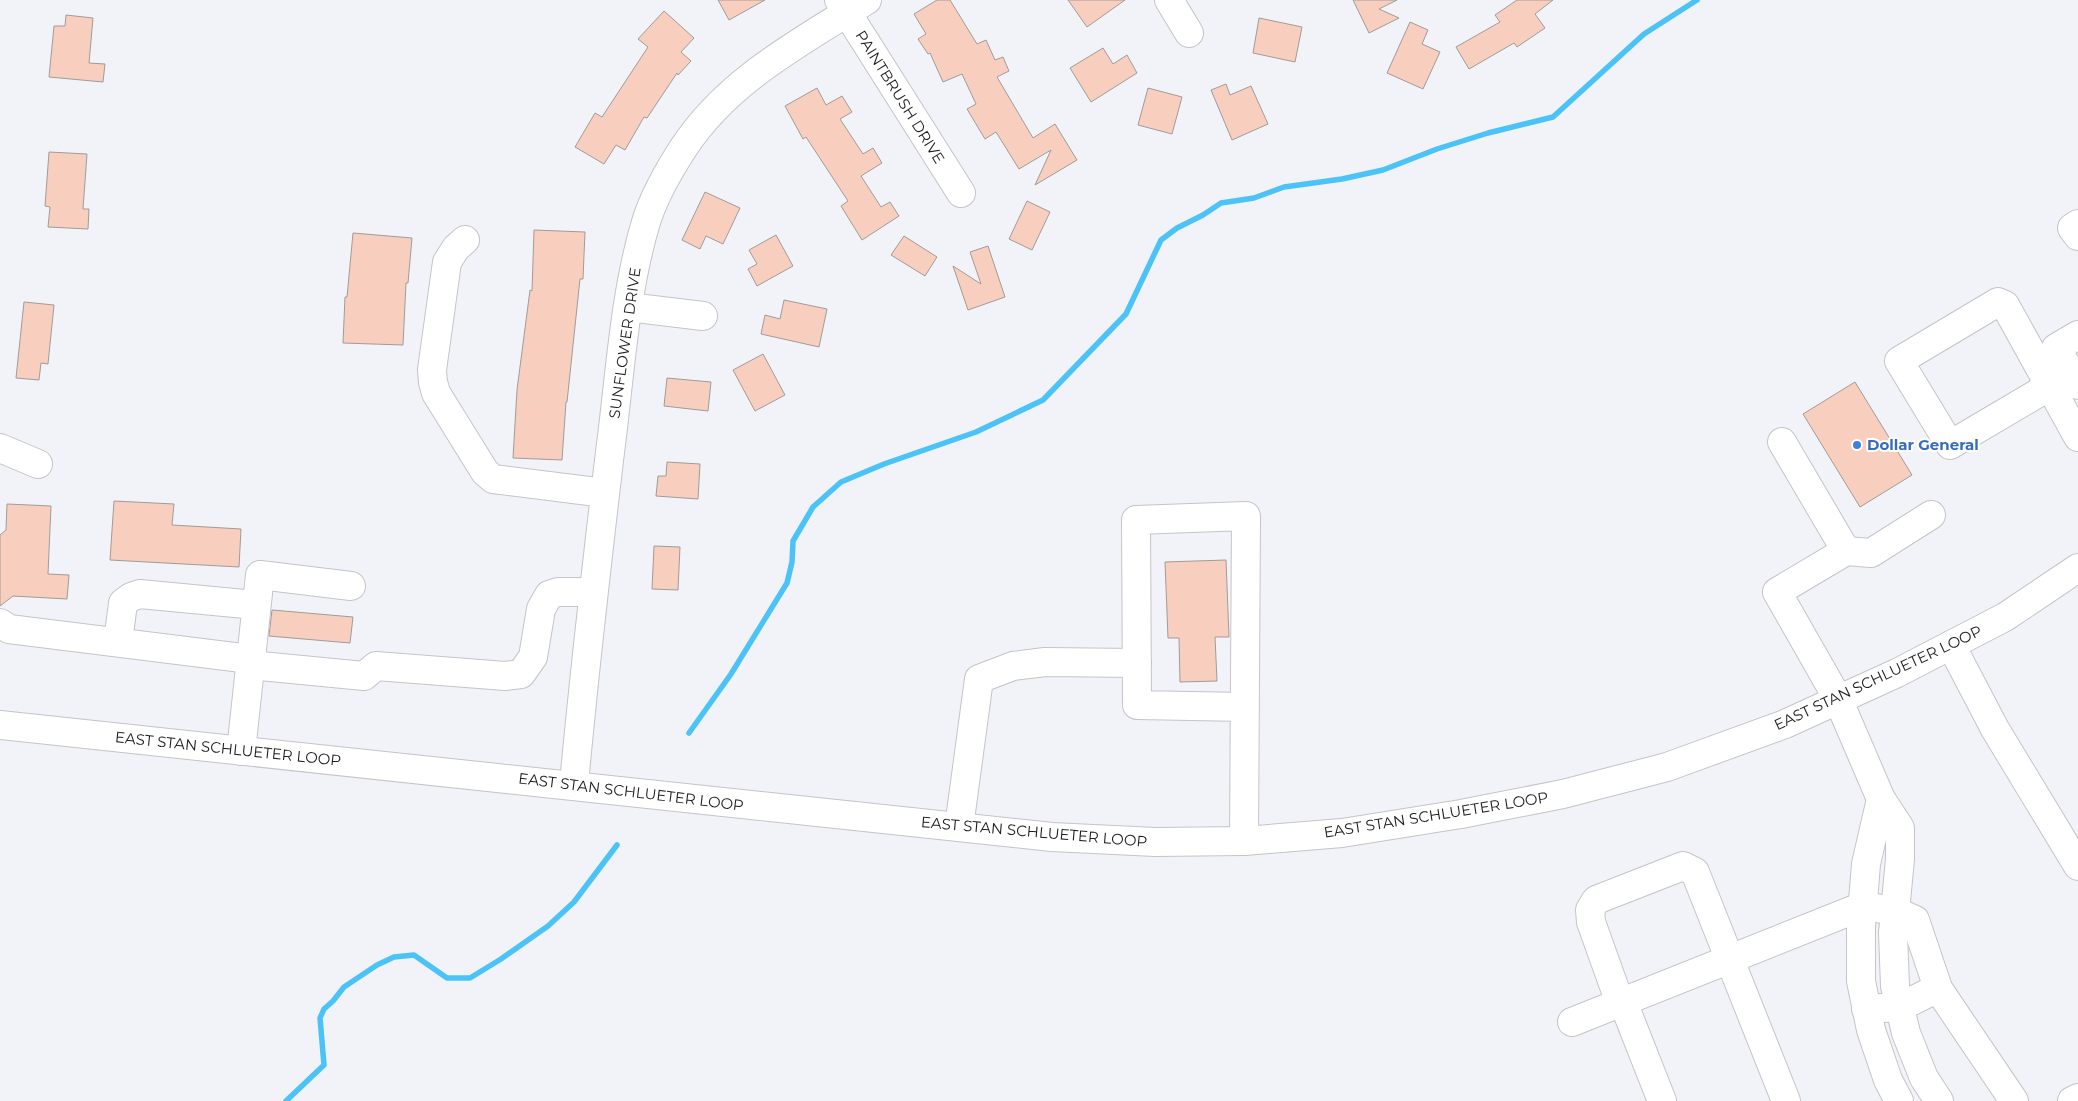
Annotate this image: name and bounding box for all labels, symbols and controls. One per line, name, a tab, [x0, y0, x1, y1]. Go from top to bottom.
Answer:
street label: PAINTBRUSH DRIVE	[852, 27, 949, 167]
street label: SUNFLOWER DRIVE	[604, 266, 645, 420]
place label: Dollar General	[1867, 435, 1979, 454]
marker: Dollar General	[1851, 439, 1863, 451]
street label: EAST STAN SCHLUETER LOOP	[1771, 621, 1985, 734]
street label: EAST STAN SCHLUETER LOOP	[114, 727, 342, 770]
street label: EAST STAN SCHLUETER LOOP	[517, 768, 745, 815]
street label: EAST STAN SCHLUETER LOOP	[1322, 787, 1550, 842]
street label: EAST STAN SCHLUETER LOOP	[920, 812, 1148, 851]

